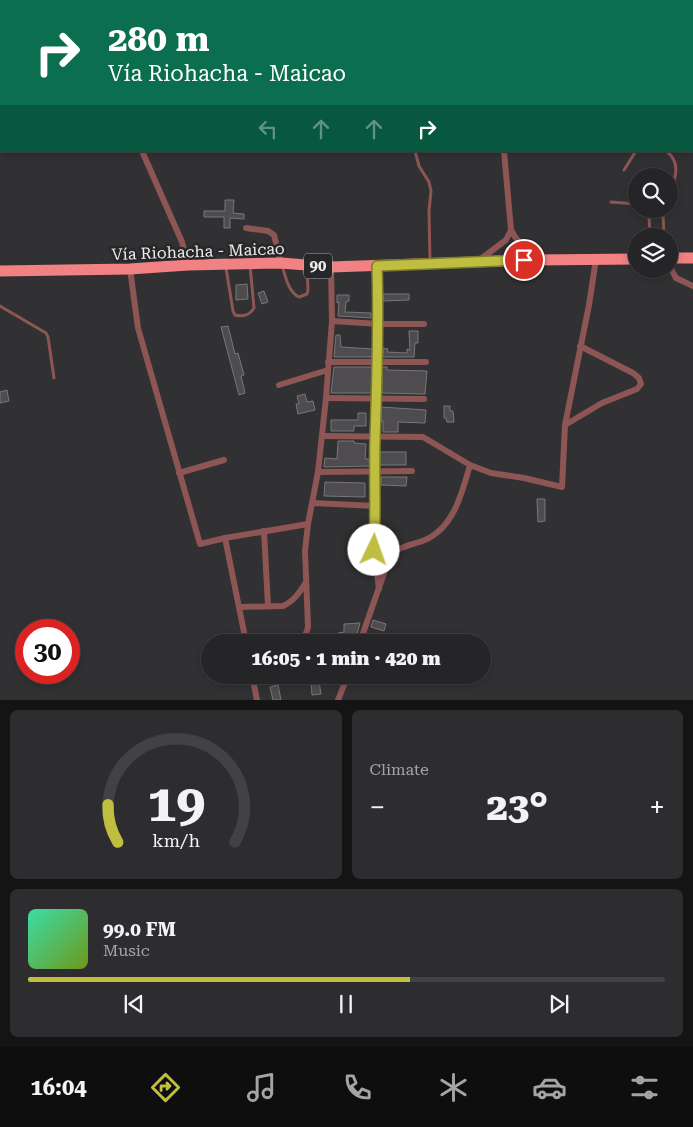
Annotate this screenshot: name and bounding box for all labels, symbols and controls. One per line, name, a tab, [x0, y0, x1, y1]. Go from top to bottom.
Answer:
text: 280 m	[108, 19, 209, 60]
icon: right	[25, 20, 90, 85]
text: Vía Riohacha - Maicao	[108, 61, 346, 86]
icon: left	[254, 115, 282, 143]
icon: ahead	[307, 115, 335, 143]
icon: ahead	[360, 115, 388, 143]
icon: right	[413, 115, 441, 143]
map controls	[628, 168, 678, 278]
button: search	[628, 168, 678, 218]
button: layers	[628, 228, 678, 278]
street label: Vía Riohacha - Maicao	[111, 239, 285, 264]
pin	[503, 239, 545, 281]
icon: arrive	[510, 246, 538, 274]
road number: 90	[304, 254, 332, 278]
position arrow	[347, 523, 399, 575]
speed limit sign: 30	[15, 619, 80, 684]
text: 16:05 · 1 min · 420 m	[251, 647, 441, 670]
text: Climate	[370, 760, 429, 779]
text: 19	[147, 773, 205, 834]
text: 23°	[486, 785, 548, 829]
text: −	[370, 791, 385, 824]
text: +	[649, 791, 665, 824]
text: km/h	[152, 830, 200, 851]
text: 99.0 FM	[103, 918, 176, 941]
text: Music	[103, 941, 150, 960]
icon: previous	[120, 990, 148, 1018]
icon: pause	[332, 990, 360, 1018]
icon: next	[545, 990, 573, 1018]
icon: directions	[148, 1070, 183, 1105]
icon: music	[244, 1070, 279, 1105]
icon: phone	[340, 1070, 375, 1105]
icon: climate	[436, 1070, 471, 1105]
icon: car	[532, 1070, 567, 1105]
icon: filters	[627, 1070, 662, 1105]
text: 16:04	[30, 1075, 87, 1100]

